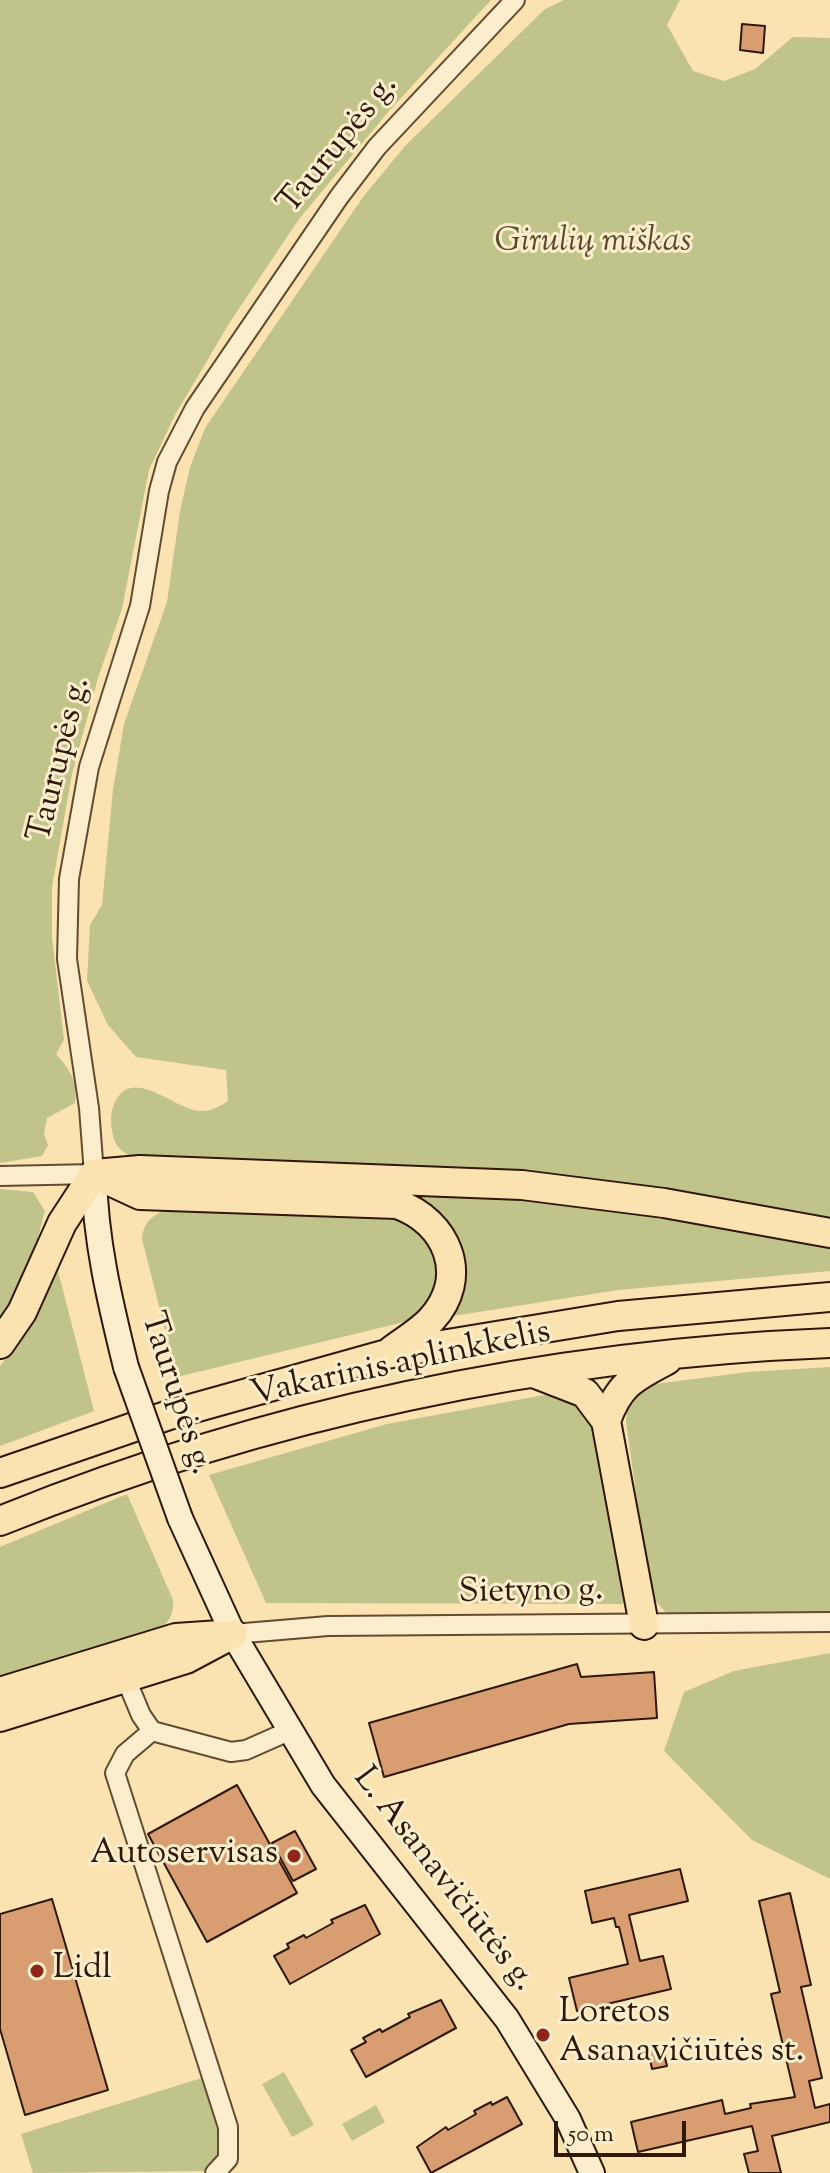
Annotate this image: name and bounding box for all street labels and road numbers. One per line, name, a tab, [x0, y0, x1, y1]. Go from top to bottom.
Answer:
street label: Taurupės g.	[271, 68, 409, 224]
street label: Taurupės g.	[22, 673, 102, 847]
street label: Taurupės g.	[129, 1308, 219, 1480]
street label: Vakarinis aplinkkelis	[247, 1314, 555, 1418]
street label: Sietyno g.	[458, 1572, 604, 1616]
street label: L. Asanavičiūtės g.	[342, 1761, 542, 2001]

